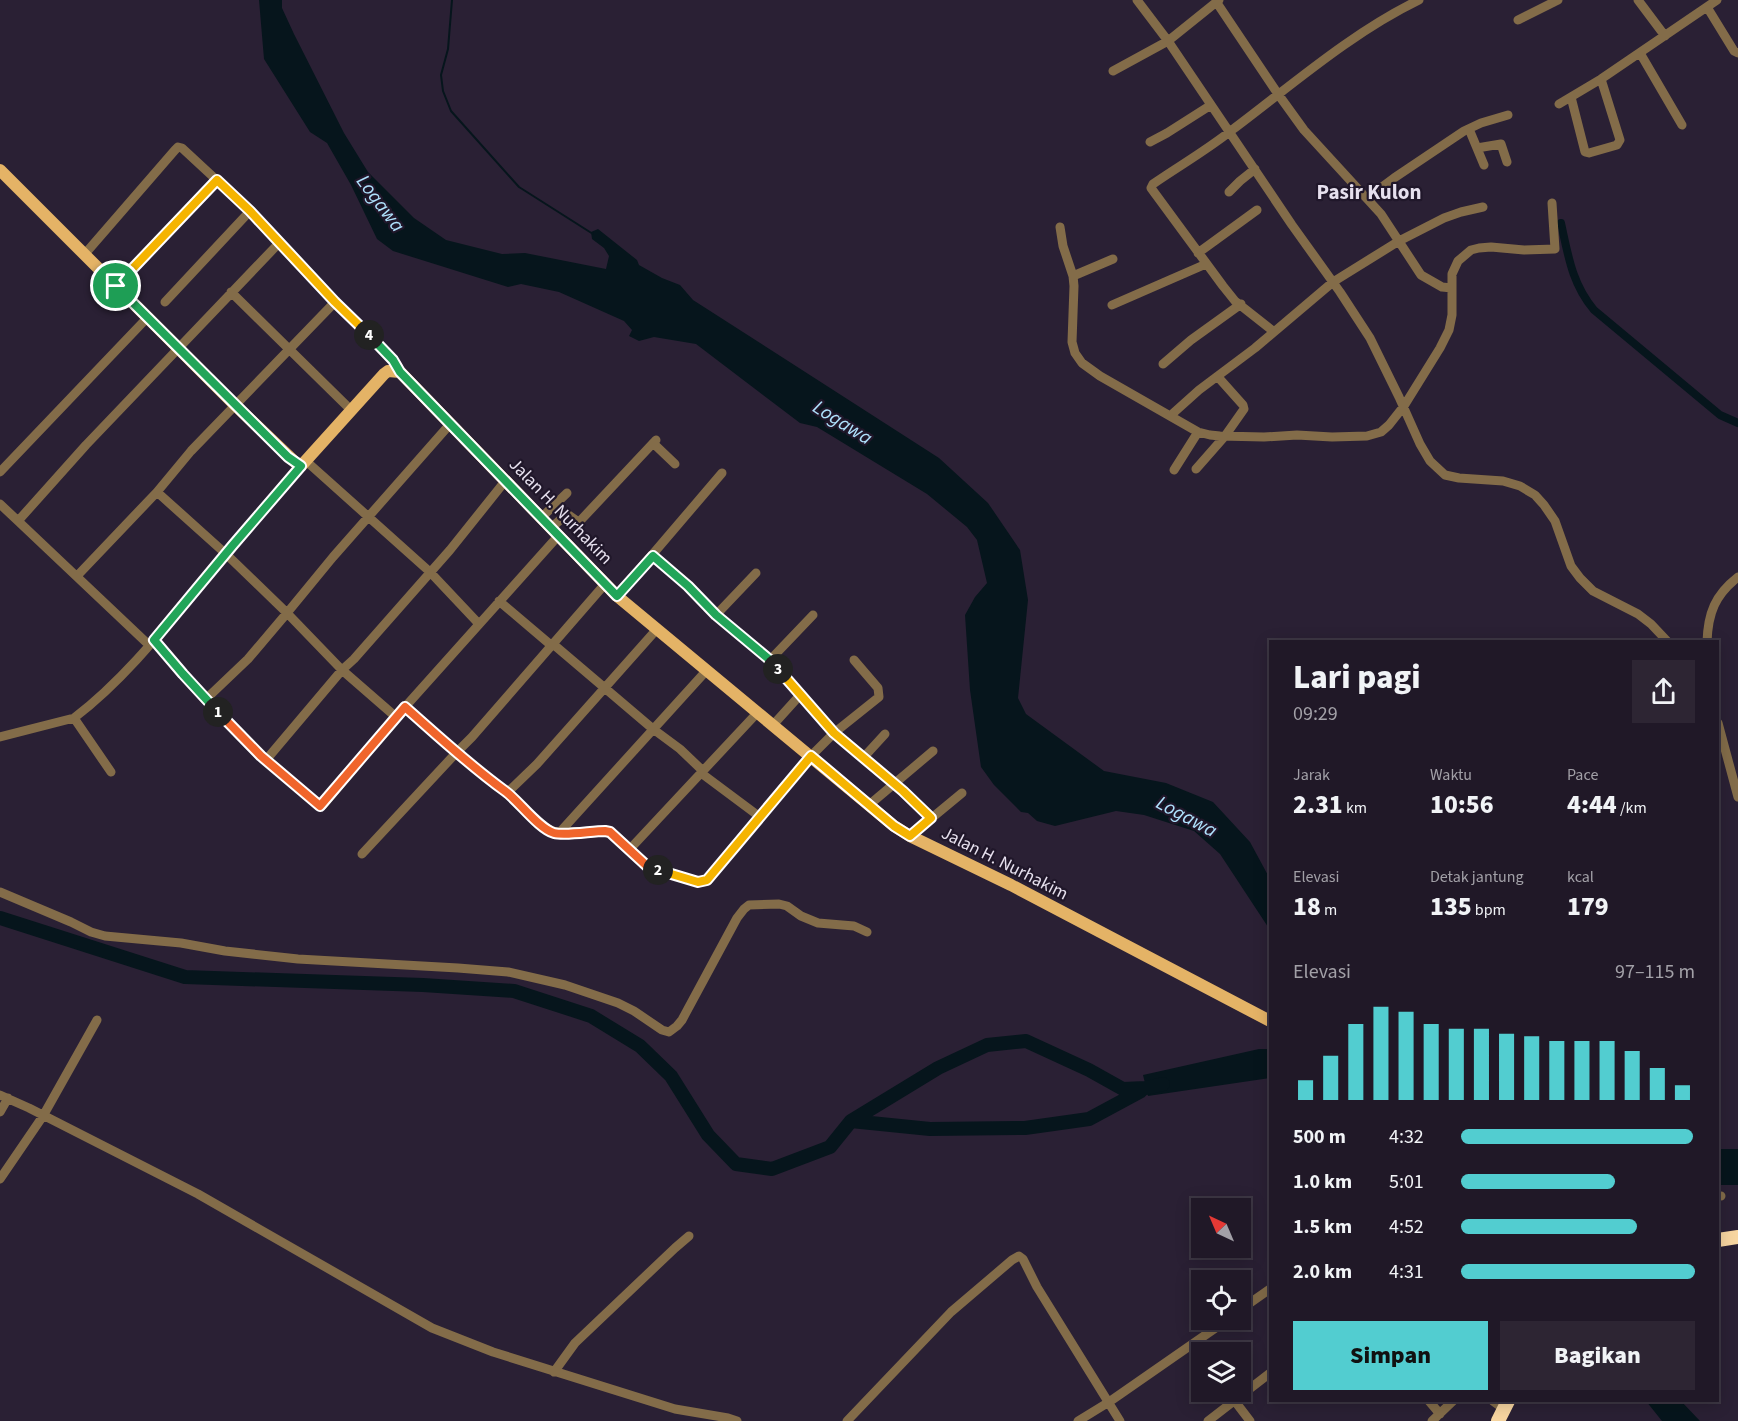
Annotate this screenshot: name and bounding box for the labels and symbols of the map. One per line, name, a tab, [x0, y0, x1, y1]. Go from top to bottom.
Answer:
water label: Logawa	[349, 169, 411, 238]
district label: Pasir Kulon	[1317, 177, 1421, 207]
pin	[90, 260, 141, 311]
pin: 4	[354, 320, 384, 350]
water label: Logawa	[807, 394, 878, 452]
street label: Jalan H. Nurhakim	[503, 453, 618, 570]
pin: 3	[763, 654, 793, 684]
pin: 1	[203, 697, 233, 727]
water label: Logawa	[1151, 789, 1222, 845]
street label: Jalan H. Nurhakim	[937, 821, 1073, 906]
pin: 2	[643, 855, 673, 885]
north arrow	[1191, 1198, 1251, 1258]

